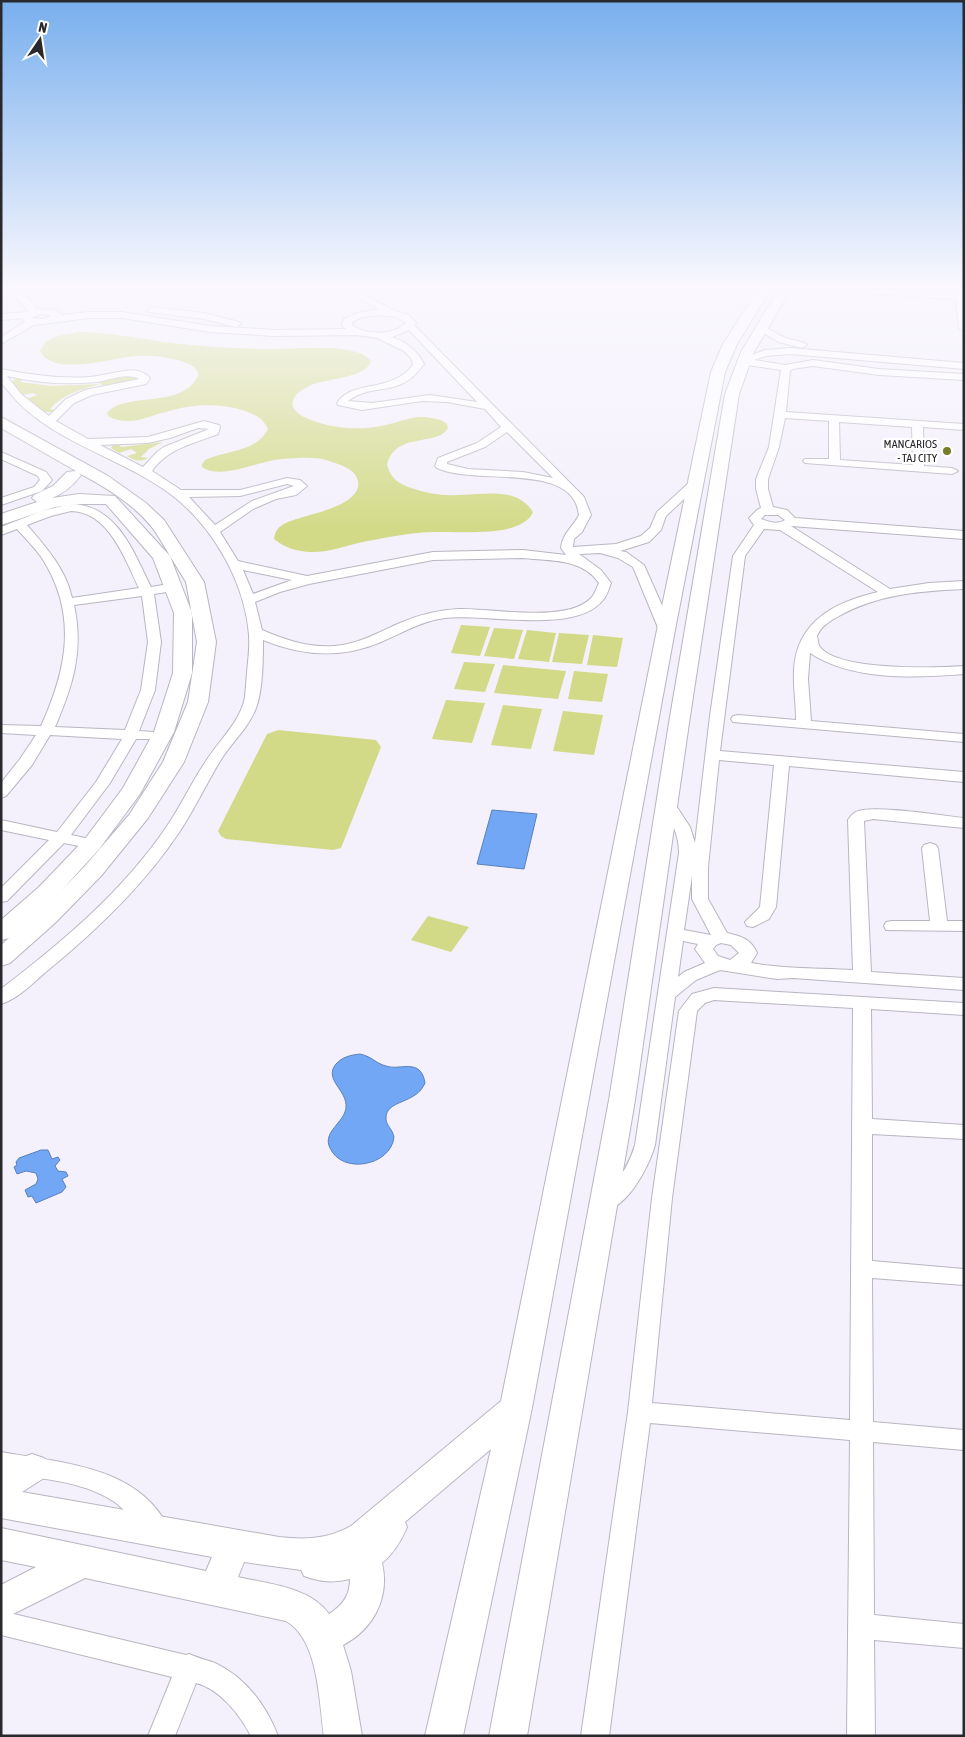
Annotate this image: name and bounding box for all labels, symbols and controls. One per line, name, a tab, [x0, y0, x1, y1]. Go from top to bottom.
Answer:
north arrow	[15, 15, 65, 65]
text: N	[37, 19, 49, 36]
place label: MANCARIOS - TAJ CITY	[884, 437, 938, 465]
marker: MANCARIOS - TAJ CITY	[941, 445, 953, 457]

